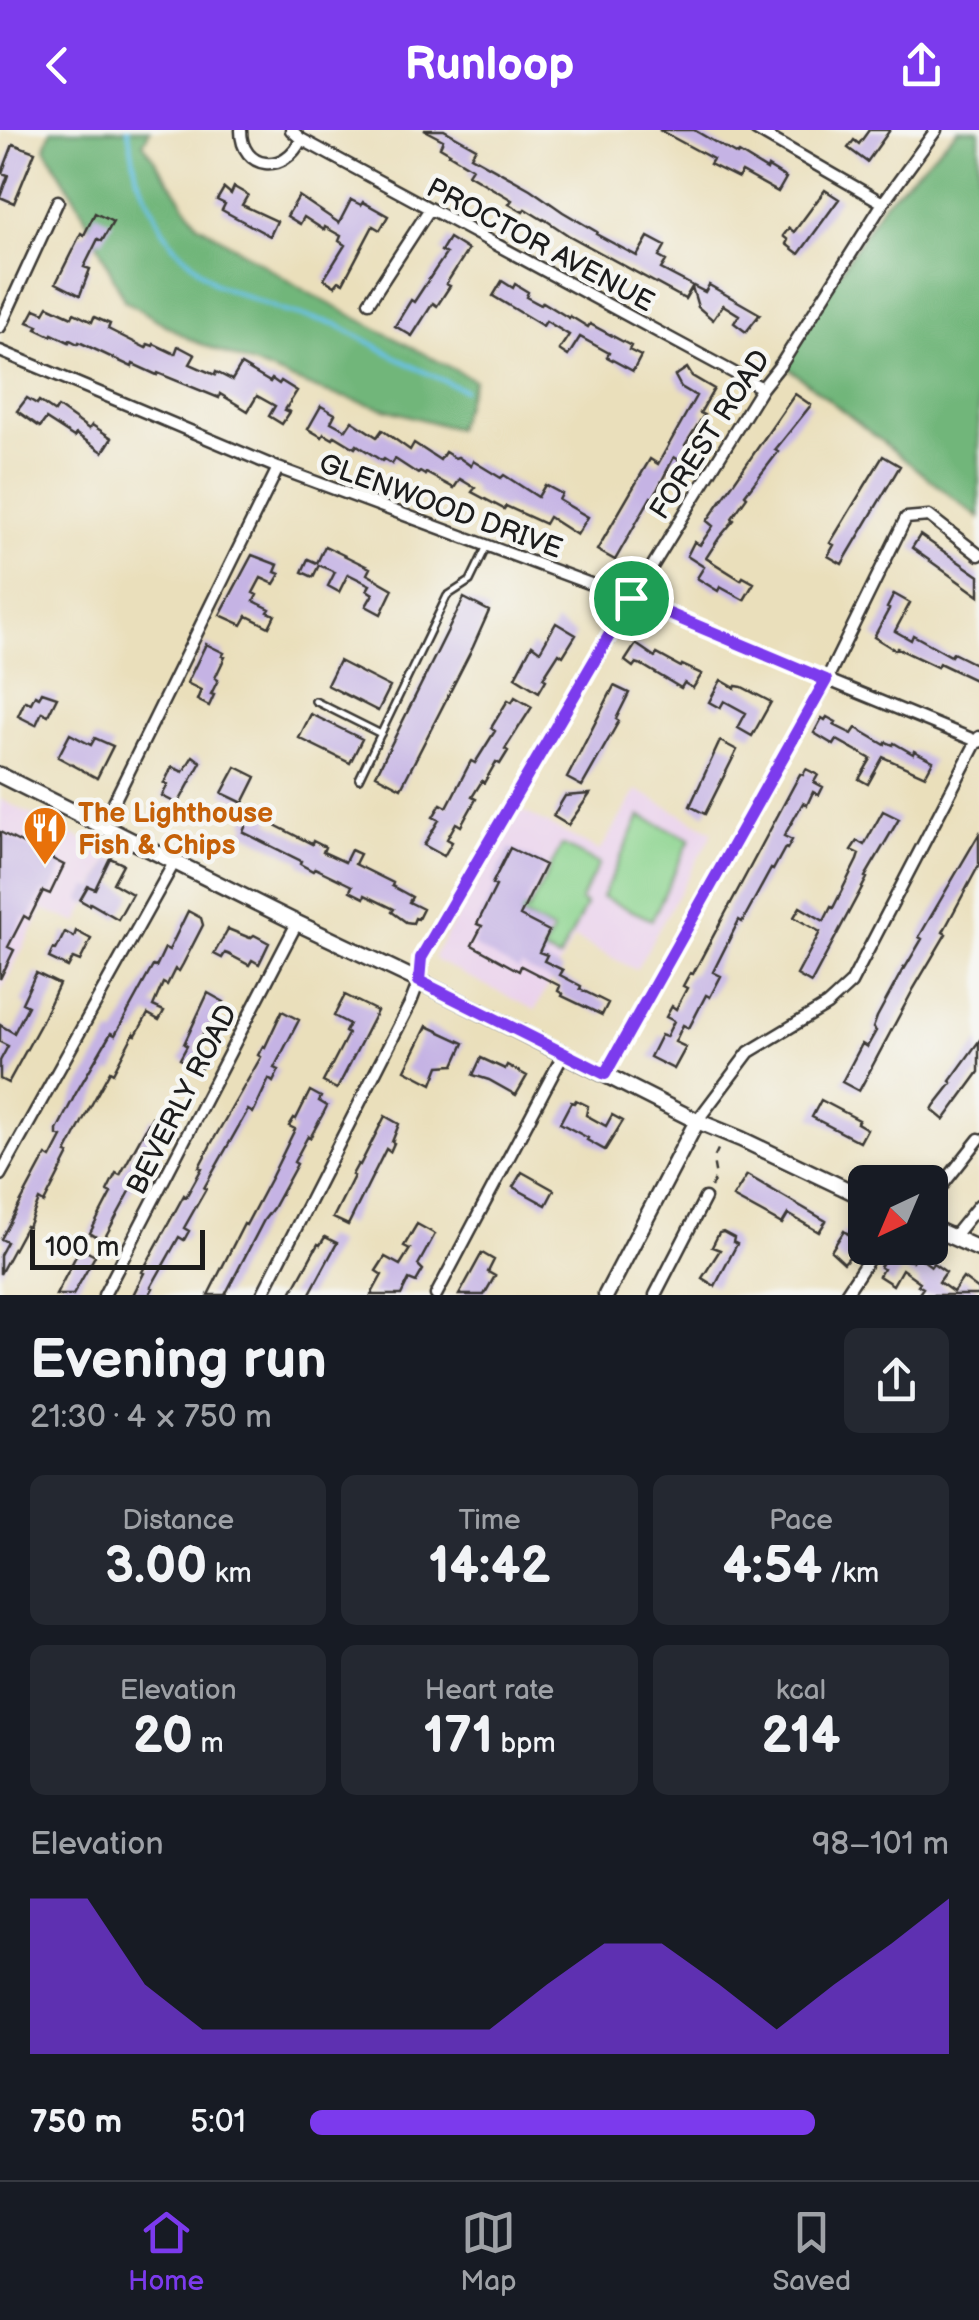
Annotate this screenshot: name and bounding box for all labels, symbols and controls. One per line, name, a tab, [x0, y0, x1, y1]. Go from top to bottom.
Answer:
icon: back	[30, 38, 85, 93]
text: Runloop	[405, 38, 574, 93]
icon: share	[894, 38, 949, 93]
street label: PROCTOR AVENUE	[421, 171, 660, 319]
street label: FOREST ROAD	[643, 344, 777, 526]
street label: GLENWOOD DRIVE	[314, 447, 567, 566]
pin	[589, 556, 674, 641]
icon: arrive	[604, 571, 659, 626]
place label: The Lighthouse Fish & Chips	[78, 797, 273, 862]
restaurant icon: The Lighthouse Fish & Chips	[22, 805, 68, 866]
street label: BEVERLY ROAD	[120, 999, 244, 1200]
north arrow	[848, 1165, 948, 1265]
map controls	[848, 1165, 948, 1265]
scale bar	[30, 1225, 205, 1270]
text: 100 m	[45, 1231, 119, 1264]
text: Evening run	[30, 1327, 327, 1394]
button: share	[844, 1328, 949, 1433]
text: 21:30 · 4 × 750 m	[30, 1398, 272, 1437]
text: Distance	[122, 1504, 234, 1537]
text: Time	[458, 1504, 521, 1537]
text: Pace	[769, 1504, 833, 1537]
text: 3.00	[105, 1537, 207, 1597]
text: 14:42	[429, 1537, 550, 1597]
text: 4:54	[722, 1537, 822, 1597]
text: km	[207, 1557, 252, 1590]
text: /km	[822, 1557, 879, 1590]
text: Elevation	[120, 1674, 237, 1707]
text: Heart rate	[425, 1674, 554, 1707]
text: kcal	[776, 1674, 826, 1707]
text: 20	[133, 1707, 193, 1767]
text: 171	[423, 1707, 493, 1767]
text: 214	[761, 1707, 841, 1767]
text: m	[193, 1727, 224, 1760]
text: bpm	[493, 1727, 556, 1760]
text: Elevation	[30, 1825, 163, 1864]
text: 98–101 m	[812, 1825, 949, 1864]
text: 750 m	[30, 2103, 122, 2142]
text: 5:01	[190, 2103, 246, 2142]
tab: Home	[128, 2205, 204, 2298]
tab: Map	[460, 2205, 516, 2298]
tab: Saved	[772, 2205, 851, 2298]

